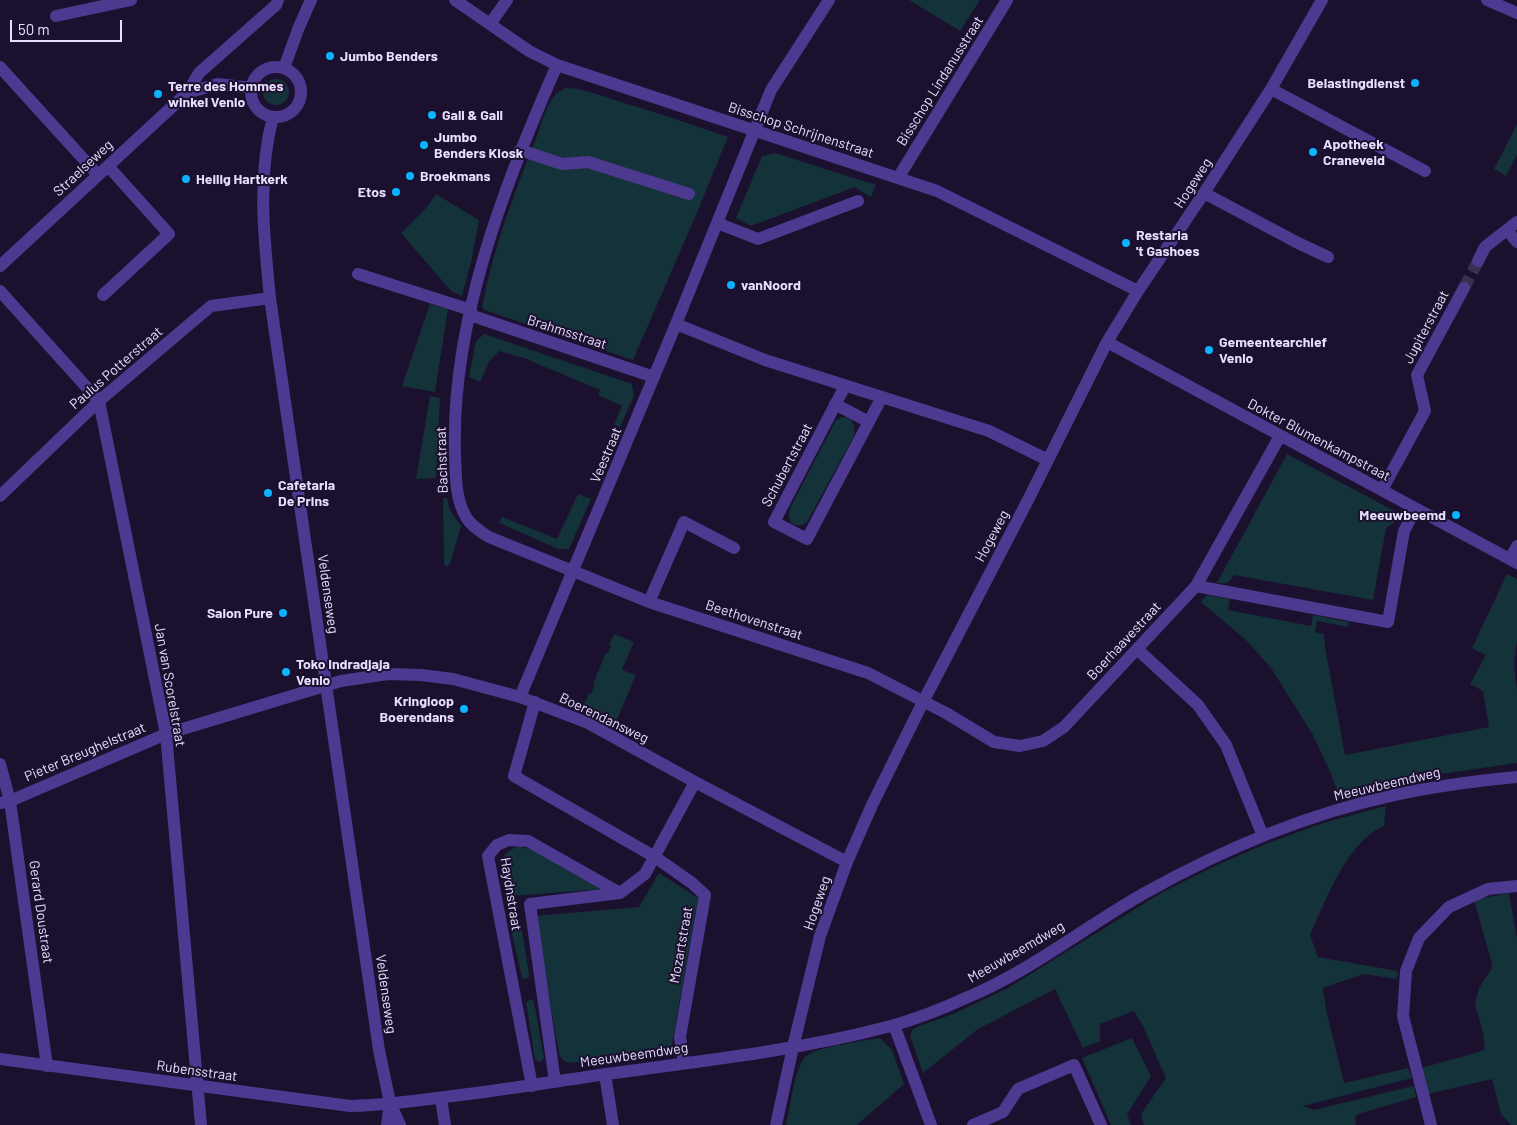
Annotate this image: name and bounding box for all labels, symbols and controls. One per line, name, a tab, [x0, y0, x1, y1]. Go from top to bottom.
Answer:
scale bar	[12, 10, 125, 42]
street label: Bisschop Lindanusstraat	[893, 13, 987, 149]
text: 50 m	[18, 20, 50, 38]
place label: Jumbo Benders	[340, 48, 438, 64]
marker: Jumbo Benders	[324, 50, 336, 62]
place label: Belastingdienst	[1307, 75, 1405, 91]
marker: Belastingdienst	[1409, 77, 1421, 89]
place label: Terre des Hommes winkel Venlo	[168, 78, 283, 110]
marker: Terre des Hommes winkel Venlo	[152, 88, 164, 100]
street label: Bisschop Schrijnenstraat	[726, 98, 876, 162]
place label: Gall & Gall	[442, 107, 503, 123]
marker: Gall & Gall	[426, 109, 438, 121]
place label: Jumbo Benders Kiosk	[434, 129, 523, 162]
street label: Straelseweg	[50, 136, 116, 200]
place label: Apotheek Craneveld	[1323, 136, 1385, 168]
marker: Jumbo Benders Kiosk	[418, 139, 430, 151]
marker: Apotheek Craneveld	[1307, 146, 1319, 158]
street label: Hogeweg	[1171, 155, 1215, 211]
place label: Broekmans	[420, 168, 491, 184]
marker: Broekmans	[404, 170, 416, 182]
place label: Heilig Hartkerk	[196, 171, 288, 187]
marker: Heilig Hartkerk	[180, 173, 192, 185]
place label: Etos	[358, 184, 386, 200]
marker: Etos	[390, 186, 402, 198]
place label: Restaria 't Gashoes	[1136, 227, 1199, 260]
marker: Restaria 't Gashoes	[1120, 237, 1132, 249]
place label: vanNoord	[741, 277, 801, 293]
marker: vanNoord	[725, 279, 737, 291]
street label: Jupiterstraat	[1400, 288, 1452, 366]
street label: Brahmsstraat	[525, 311, 609, 353]
street label: Paulus Potterstraat	[66, 323, 166, 413]
place label: Gemeentearchief Venlo	[1219, 334, 1327, 367]
marker: Gemeentearchief Venlo	[1203, 344, 1215, 356]
street label: Dokter Blumenkampstraat	[1245, 395, 1393, 485]
street label: Schubertstraat	[758, 420, 816, 510]
street label: Veestraat	[587, 425, 625, 485]
street label: Bachstraat	[432, 426, 452, 494]
place label: Cafetaria De Prins	[278, 477, 335, 510]
marker: Cafetaria De Prins	[262, 487, 274, 499]
street label: Hogeweg	[971, 507, 1013, 565]
place label: Meeuwbeemd	[1359, 507, 1446, 523]
marker: Meeuwbeemd	[1450, 509, 1462, 521]
street label: Veldenseweg	[314, 553, 342, 635]
street label: Beethovenstraat	[703, 596, 805, 644]
street label: Boerhaavestraat	[1084, 598, 1164, 684]
place label: Salon Pure	[207, 605, 273, 621]
marker: Salon Pure	[277, 607, 289, 619]
street label: Jan van Scorelstraat	[151, 622, 189, 748]
place label: Toko Indradjaja Venlo	[296, 656, 390, 689]
marker: Toko Indradjaja Venlo	[280, 666, 292, 678]
street label: Boerendansweg	[557, 689, 651, 747]
place label: Kringloop Boerendans	[379, 693, 454, 726]
marker: Kringloop Boerendans	[458, 703, 470, 715]
street label: Pieter Breughelstraat	[22, 719, 148, 785]
street label: Meeuwbeemdweg	[1332, 764, 1442, 804]
street label: Haydnstraat	[497, 856, 525, 932]
street label: Gerard Doustraat	[25, 859, 57, 965]
street label: Hogeweg	[800, 874, 834, 932]
street label: Mozartstraat	[666, 905, 696, 985]
street label: Meeuwbeemdweg	[965, 917, 1067, 987]
street label: Veldenseweg	[372, 953, 400, 1035]
street label: Meeuwbeemdweg	[579, 1039, 689, 1071]
street label: Rubensstraat	[156, 1057, 238, 1085]

